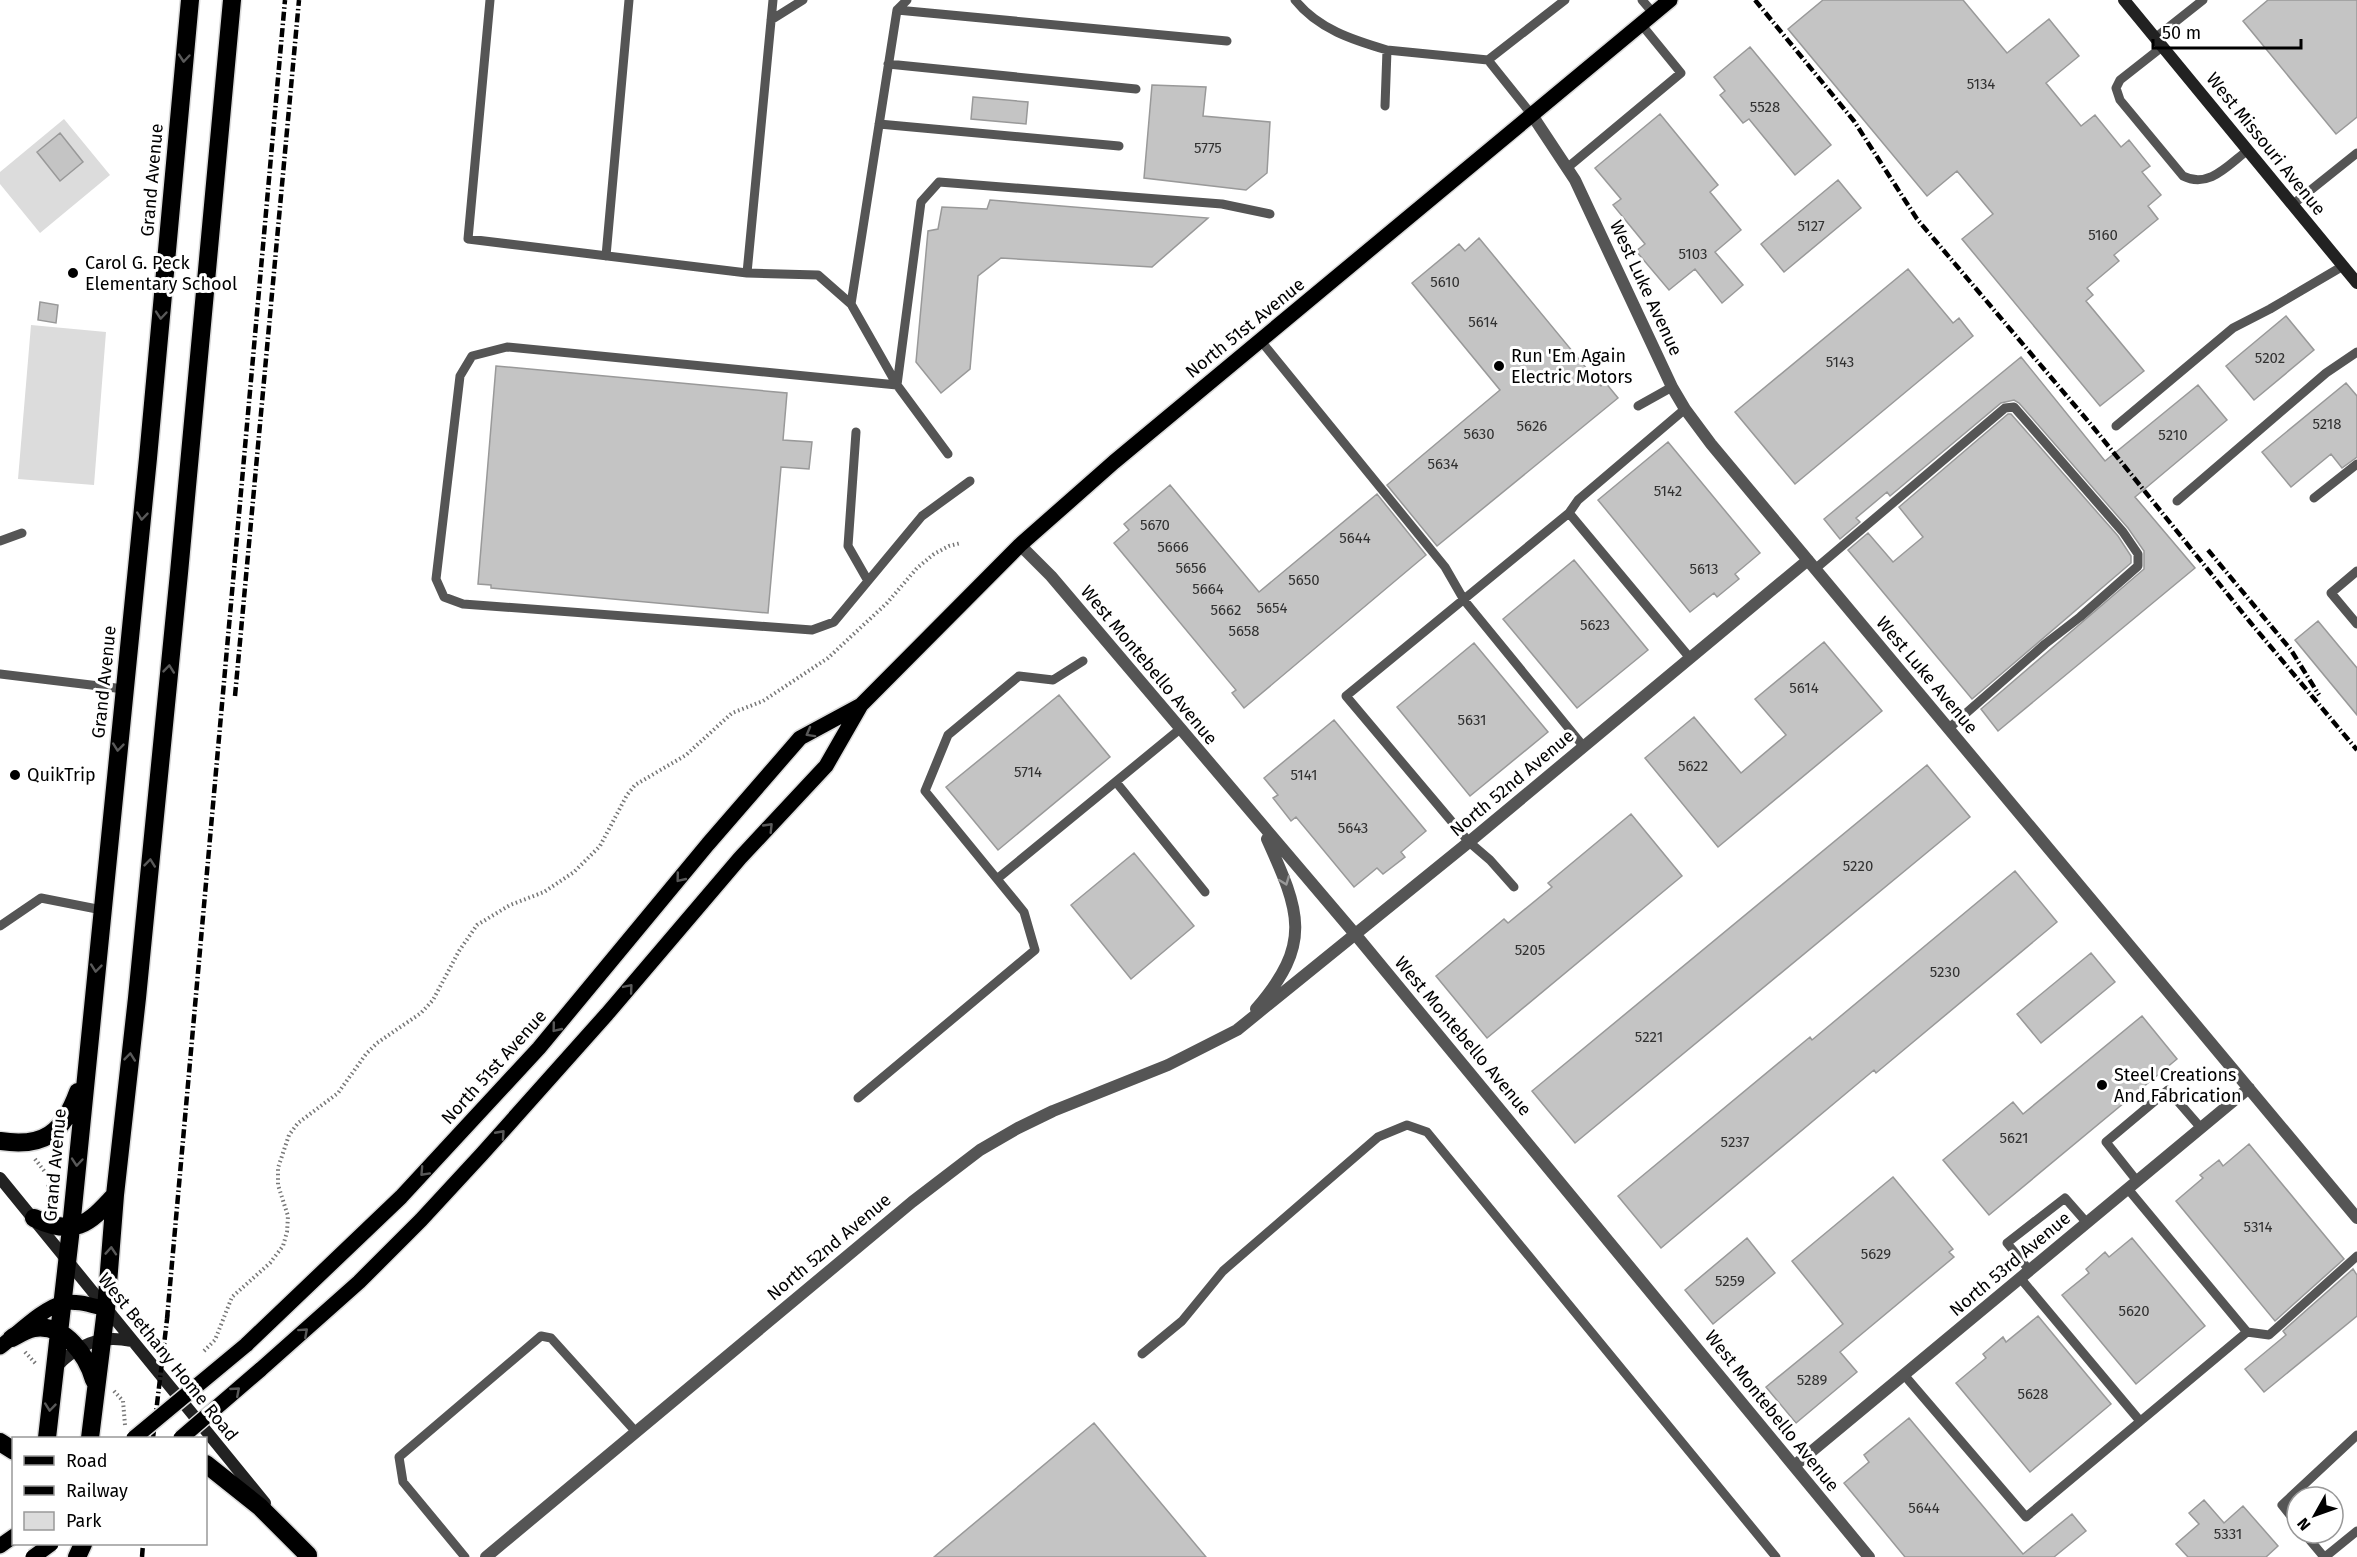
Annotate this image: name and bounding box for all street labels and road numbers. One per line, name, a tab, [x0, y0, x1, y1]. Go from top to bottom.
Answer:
street label: West Missouri Avenue	[2202, 68, 2330, 220]
street label: Grand Avenue	[136, 123, 168, 237]
street label: West Luke Avenue	[1605, 217, 1687, 359]
street label: North 51st Avenue	[1181, 273, 1309, 383]
street label: West Montebello Avenue	[1076, 581, 1222, 749]
street label: West Luke Avenue	[1871, 612, 1983, 738]
street label: Grand Avenue	[87, 625, 121, 739]
street label: North 52nd Avenue	[1446, 725, 1578, 841]
street label: West Montebello Avenue	[1390, 952, 1536, 1120]
street label: North 51st Avenue	[437, 1005, 551, 1129]
street label: Grand Avenue	[39, 1108, 71, 1222]
street label: North 52nd Avenue	[763, 1189, 895, 1305]
street label: North 53rd Avenue	[1945, 1207, 2075, 1321]
street label: West Bethany Home Road	[93, 1268, 243, 1446]
street label: West Montebello Avenue	[1700, 1326, 1844, 1496]

